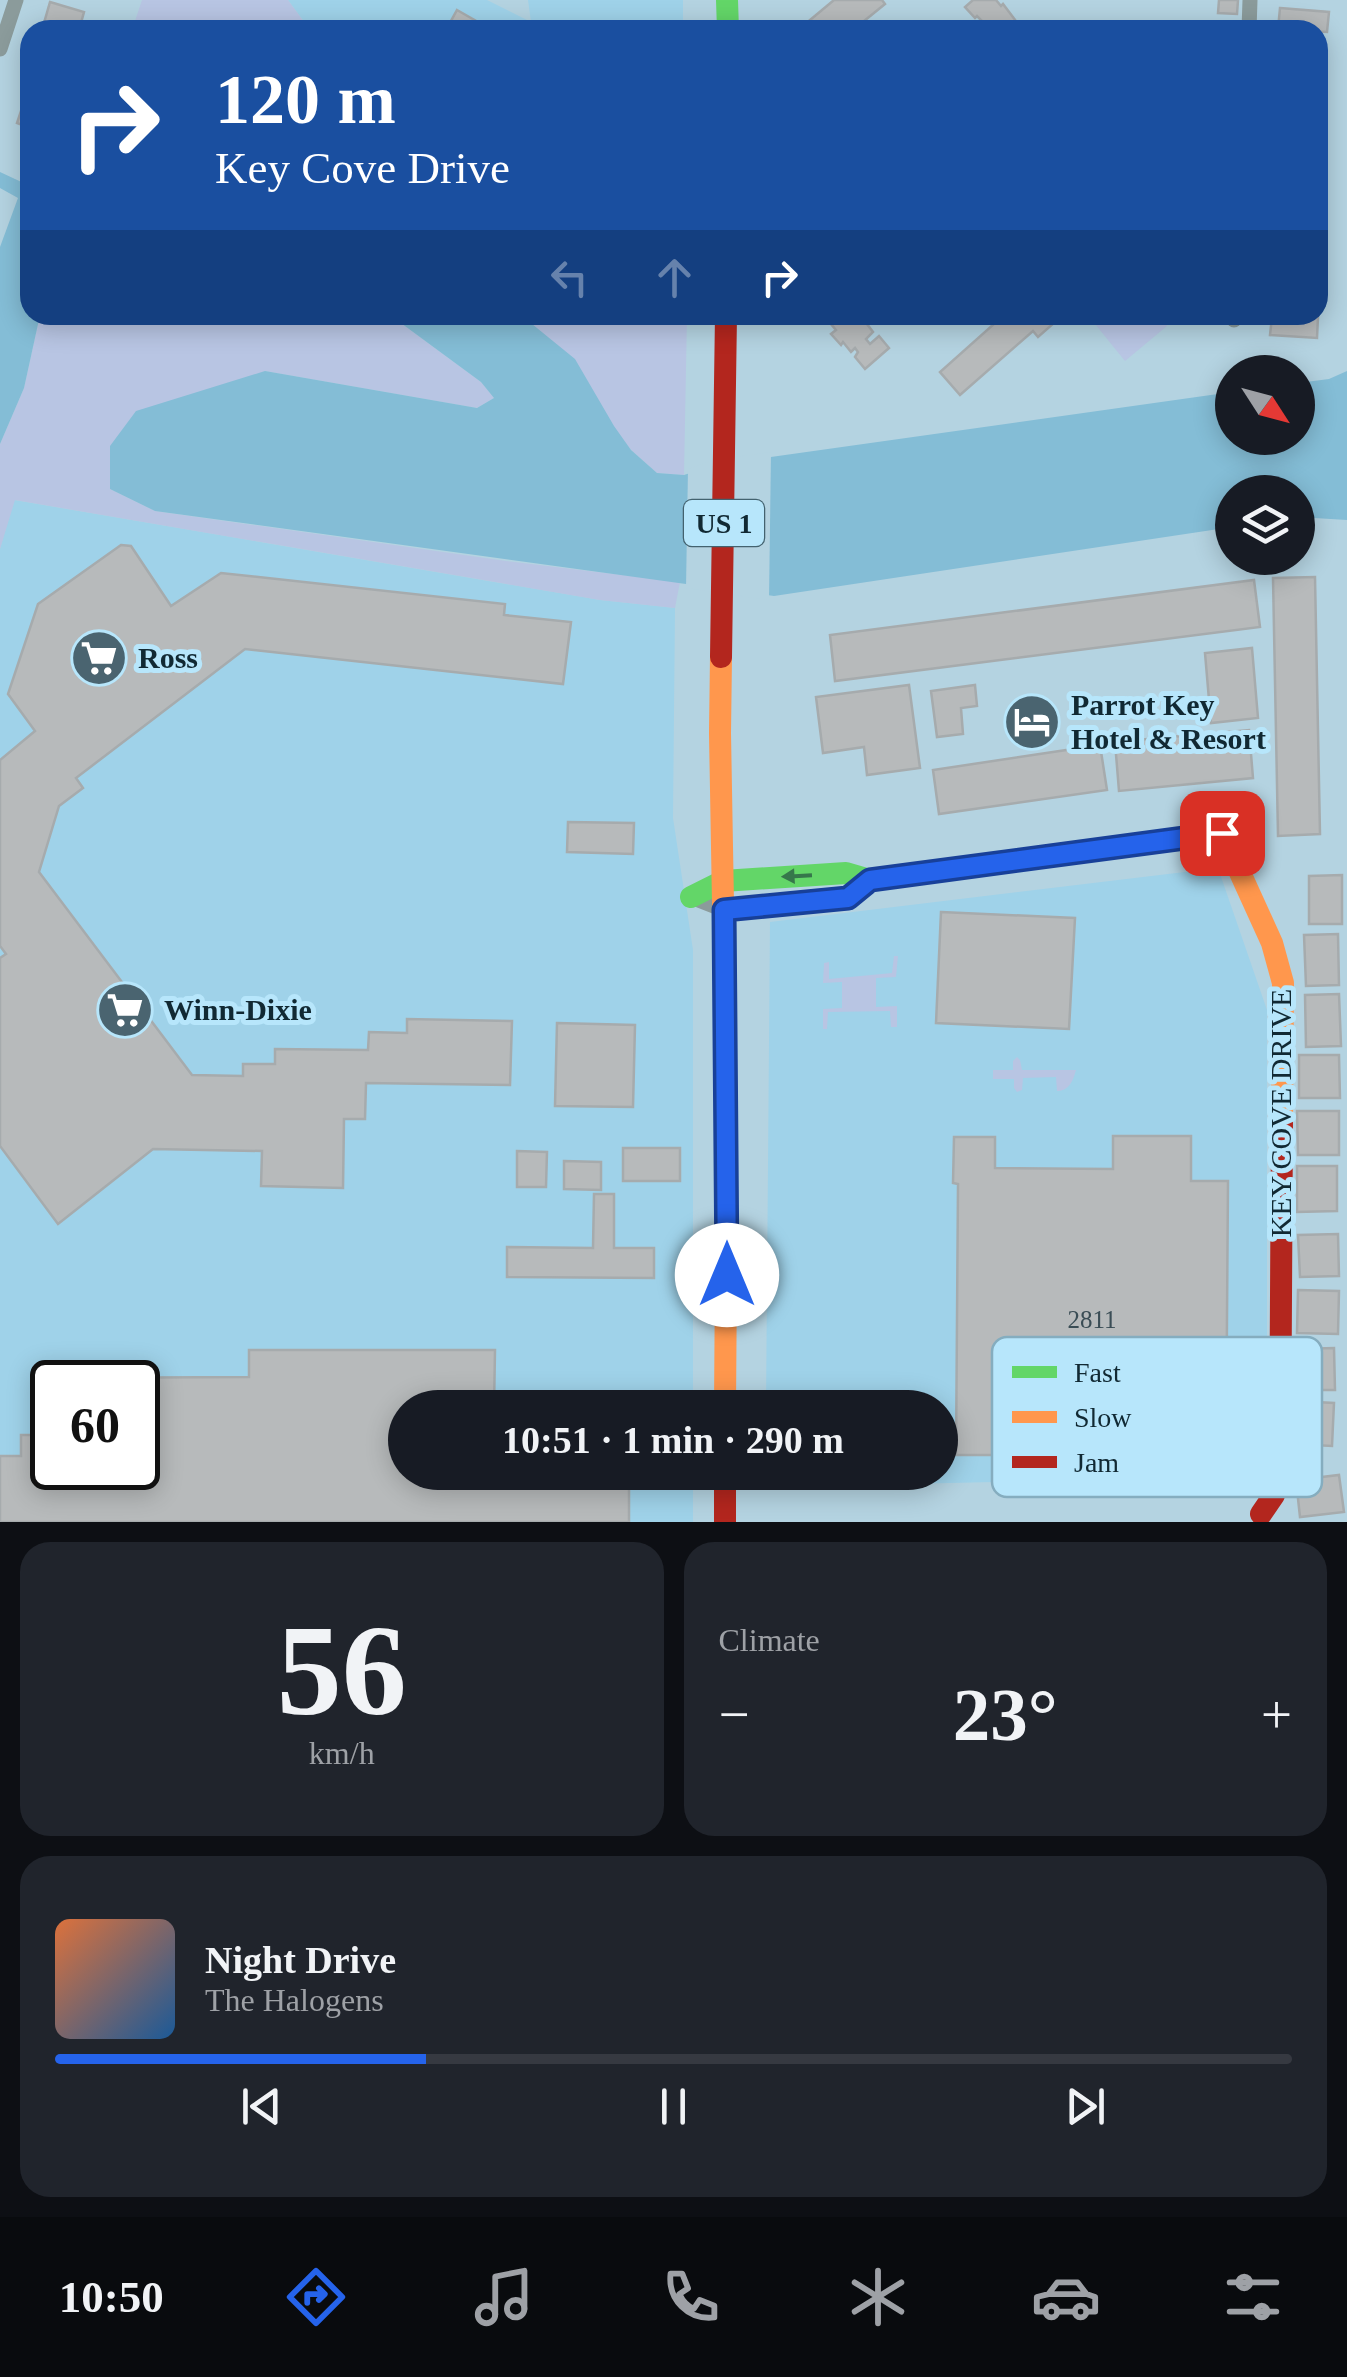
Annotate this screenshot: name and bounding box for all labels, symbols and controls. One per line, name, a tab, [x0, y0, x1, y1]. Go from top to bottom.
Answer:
icon: right	[50, 60, 180, 190]
text: 120 m	[215, 61, 396, 138]
text: Key Cove Drive	[215, 143, 510, 193]
icon: left	[542, 250, 597, 305]
icon: ahead	[647, 250, 702, 305]
icon: right	[752, 250, 807, 305]
north arrow	[1215, 355, 1315, 455]
map controls	[1215, 355, 1315, 575]
button: layers	[1215, 475, 1315, 575]
road number: US 1	[684, 500, 764, 546]
supermarket icon: Ross	[69, 628, 129, 688]
place label: Ross	[138, 641, 198, 674]
place label: Parrot Key Hotel & Resort	[1071, 688, 1266, 755]
hotel icon: Parrot Key Hotel & Resort	[1002, 692, 1062, 752]
pin	[1180, 791, 1265, 876]
icon: arrive	[1195, 806, 1250, 861]
one-way arrow	[781, 868, 813, 884]
supermarket icon: Winn-Dixie	[95, 980, 155, 1040]
street label: KEY COVE DRIVE	[1264, 989, 1297, 1237]
place label: Winn-Dixie	[164, 993, 312, 1026]
position arrow	[675, 1223, 779, 1327]
house number: 2811	[1067, 1306, 1117, 1333]
legend	[992, 1337, 1322, 1497]
text: Fast	[1074, 1357, 1121, 1388]
speed limit sign: 60	[30, 1360, 160, 1490]
text: Slow	[1074, 1402, 1132, 1433]
text: 10:51 · 1 min · 290 m	[502, 1419, 844, 1461]
text: Jam	[1074, 1447, 1119, 1478]
text: 56	[277, 1598, 407, 1742]
text: Climate	[719, 1622, 820, 1658]
text: 23°	[953, 1673, 1058, 1756]
text: −	[719, 1684, 750, 1745]
text: +	[1261, 1684, 1292, 1745]
text: km/h	[309, 1735, 375, 1771]
text: Night Drive	[205, 1939, 396, 1981]
text: The Halogens	[205, 1982, 384, 2018]
icon: previous	[234, 2079, 289, 2134]
icon: pause	[646, 2079, 701, 2134]
icon: next	[1058, 2079, 1113, 2134]
icon: directions	[281, 2262, 351, 2332]
icon: music	[469, 2262, 539, 2332]
icon: phone	[656, 2262, 726, 2332]
icon: climate	[843, 2262, 913, 2332]
icon: car	[1031, 2262, 1101, 2332]
icon: filters	[1218, 2262, 1288, 2332]
text: 10:50	[59, 2272, 164, 2322]

